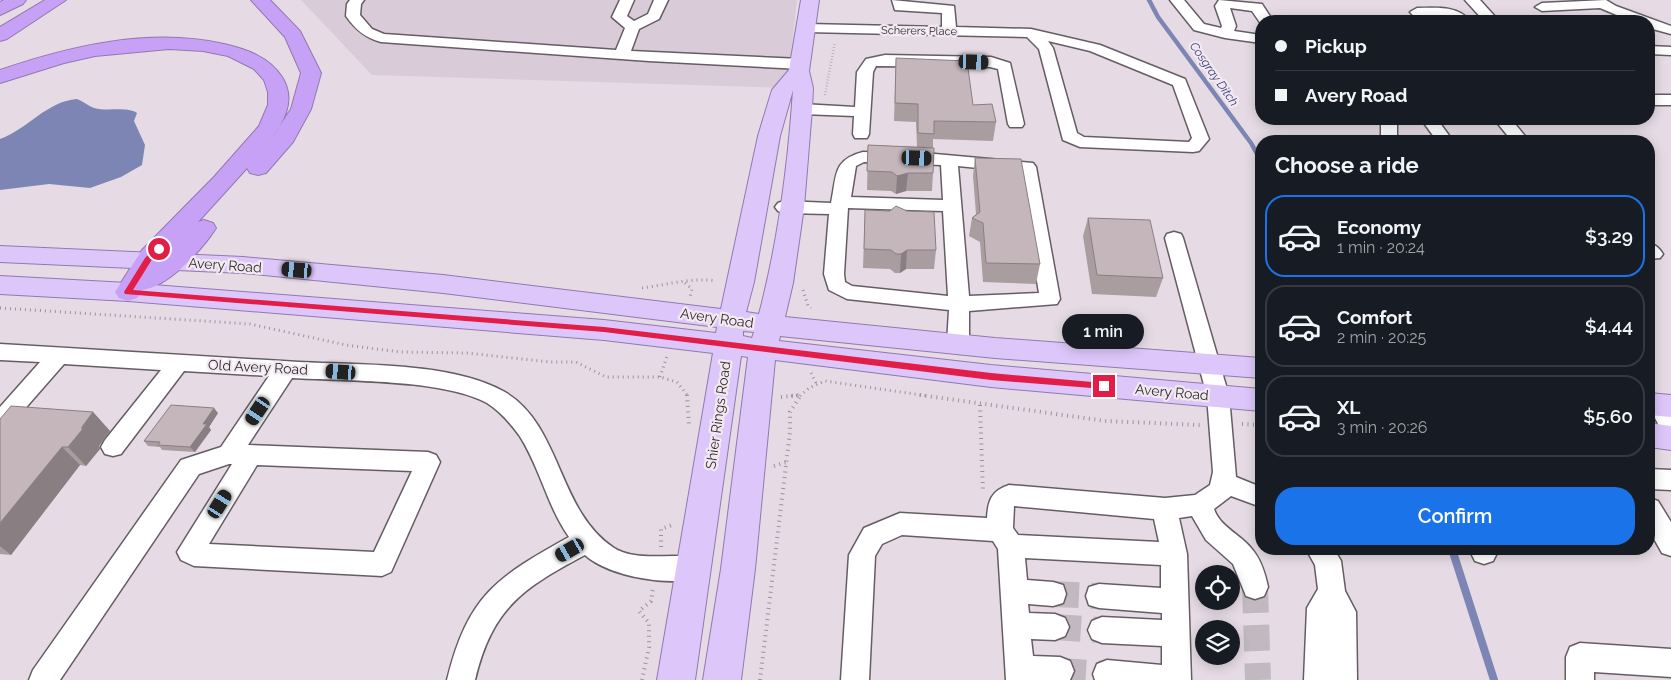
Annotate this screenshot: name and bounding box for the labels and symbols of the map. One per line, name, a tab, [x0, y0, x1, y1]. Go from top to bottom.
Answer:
street label: Scherers Place	[881, 24, 958, 38]
water label: Cosgray Ditch	[1187, 39, 1241, 109]
car	[958, 54, 989, 70]
car	[901, 150, 932, 166]
route start	[148, 238, 170, 260]
street label: Avery Road	[188, 254, 262, 276]
car	[281, 261, 312, 279]
street label: Avery Road	[679, 305, 755, 331]
callout: 1 min	[1063, 314, 1145, 348]
street label: Old Avery Road	[208, 356, 308, 378]
street label: Shier Rings Road	[702, 360, 734, 470]
car	[325, 363, 356, 381]
route end	[1093, 375, 1115, 397]
street label: Avery Road	[1135, 381, 1209, 403]
car	[243, 394, 272, 428]
car	[205, 487, 234, 521]
car	[553, 536, 586, 564]

